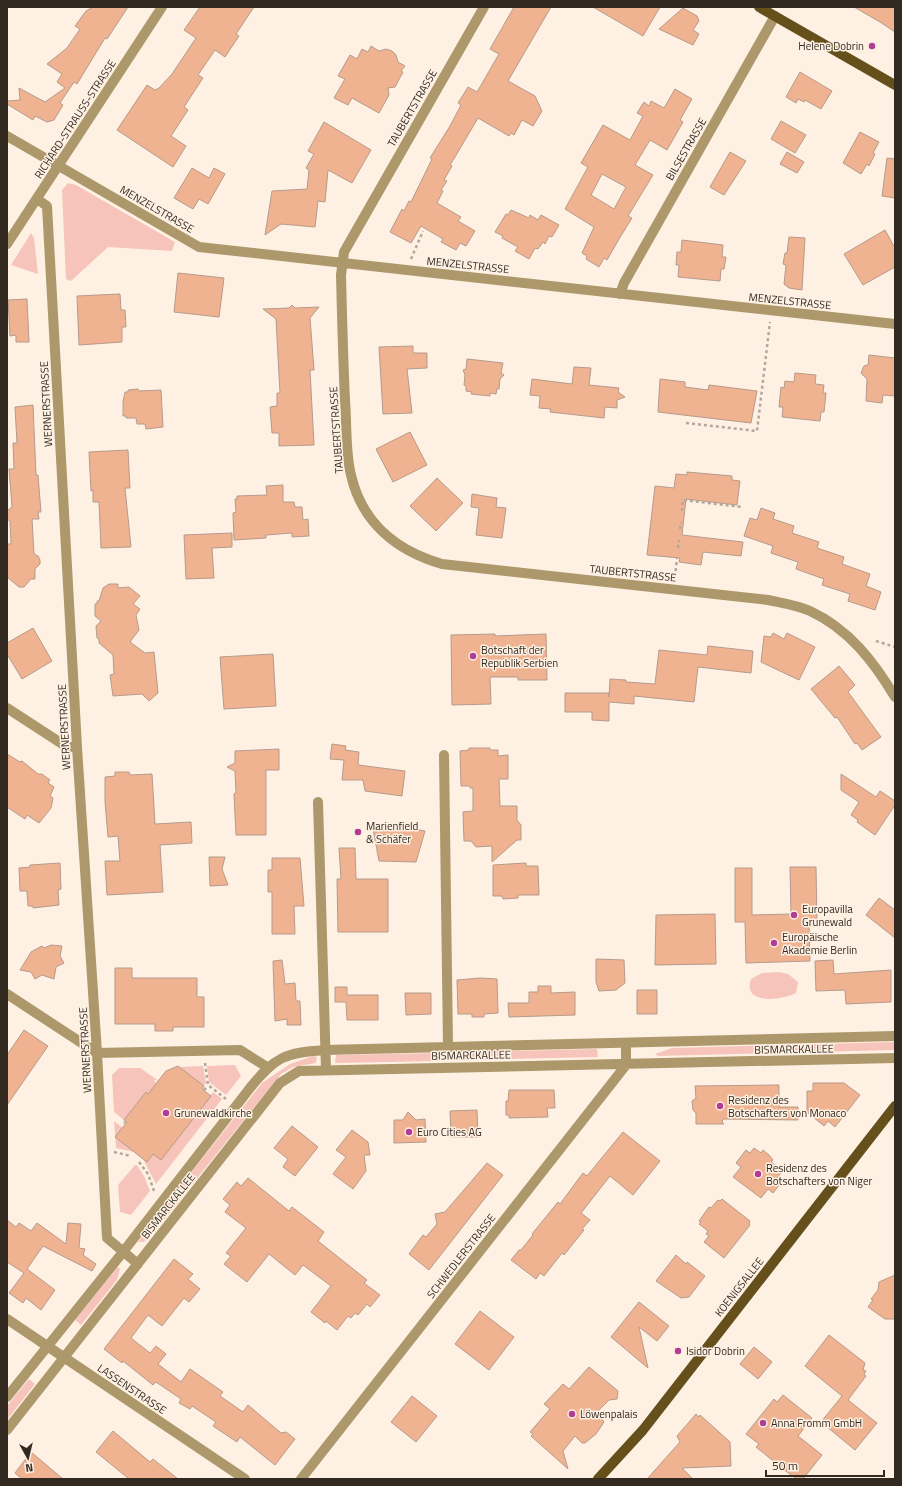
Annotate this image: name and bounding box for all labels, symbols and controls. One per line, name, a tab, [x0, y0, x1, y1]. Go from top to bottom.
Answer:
place label: Helene Dobrin	[798, 38, 864, 54]
marker: Helene Dobrin	[867, 41, 877, 51]
street label: RICHARD-STRAUSS-STRASSE	[30, 56, 120, 182]
street label: TAUBERTSTRASSE	[383, 66, 441, 150]
street label: BILSESTRASSE	[662, 115, 710, 183]
street label: MENZELSTRASSE	[117, 181, 197, 237]
street label: MENZELSTRASSE	[426, 253, 510, 277]
street label: MENZELSTRASSE	[748, 289, 832, 313]
street label: WERNERSTRASSE	[36, 361, 56, 447]
street label: TAUBERTSTRASSE	[325, 386, 347, 474]
street label: TAUBERTSTRASSE	[589, 560, 677, 586]
place label: Botschaft der Republik Serbien	[481, 642, 558, 671]
marker: Botschaft der Republik Serbien	[468, 651, 478, 661]
street label: WERNERSTRASSE	[54, 684, 74, 770]
place label: Marienfield & Schäfer	[366, 818, 419, 847]
marker: Marienfield & Schäfer	[353, 827, 363, 837]
place label: Europavilla Grunewald	[802, 901, 853, 930]
marker: Europavilla Grunewald	[789, 910, 799, 920]
place label: Europäische Akademie Berlin	[782, 929, 857, 958]
marker: Europäische Akademie Berlin	[769, 938, 779, 948]
street label: WERNERSTRASSE	[75, 1007, 95, 1093]
street label: BISMARCKALLEE	[754, 1040, 834, 1058]
street label: BISMARCKALLEE	[431, 1046, 511, 1064]
place label: Residenz des Botschafters von Monaco	[728, 1092, 847, 1121]
marker: Residenz des Botschafters von Monaco	[715, 1101, 725, 1111]
place label: Grunewaldkirche	[174, 1105, 252, 1121]
marker: Grunewaldkirche	[161, 1108, 171, 1118]
place label: Euro Cities AG	[417, 1124, 482, 1140]
marker: Euro Cities AG	[404, 1127, 414, 1137]
place label: Residenz des Botschafters von Niger	[766, 1160, 873, 1189]
marker: Residenz des Botschafters von Niger	[753, 1169, 763, 1179]
street label: BISMARCKALLEE	[137, 1170, 199, 1242]
street label: SCHWEDLERSTRASSE	[423, 1210, 499, 1302]
street label: KOENIGSALLEE	[711, 1254, 767, 1320]
place label: Isidor Dobrin	[686, 1343, 745, 1359]
marker: Isidor Dobrin	[673, 1346, 683, 1356]
street label: LASSENSTRASSE	[94, 1360, 170, 1418]
place label: Löwenpalais	[580, 1406, 638, 1422]
marker: Löwenpalais	[567, 1409, 577, 1419]
place label: Anna Fromm GmbH	[771, 1415, 862, 1431]
marker: Anna Fromm GmbH	[758, 1418, 768, 1428]
north arrow	[8, 1438, 48, 1478]
scale bar	[766, 1452, 884, 1478]
text: 50 m	[772, 1456, 798, 1475]
text: N	[25, 1459, 34, 1476]

